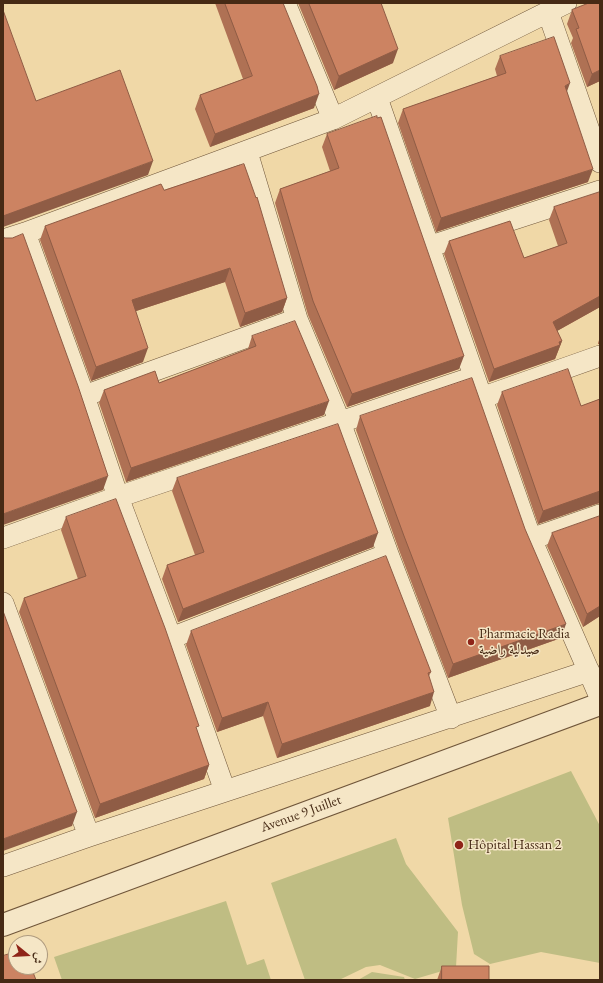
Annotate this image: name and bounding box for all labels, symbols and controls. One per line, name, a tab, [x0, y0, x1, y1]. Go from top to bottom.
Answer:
place label: Pharmacie Radia صيدلية راضية	[479, 626, 570, 658]
marker: Pharmacie Radia صيدلية راضية	[466, 637, 476, 647]
street label: Avenue 9 Juillet	[258, 792, 344, 836]
place label: Hôpital Hassan 2	[468, 837, 562, 853]
marker: Hôpital Hassan 2	[453, 839, 465, 851]
north arrow	[8, 935, 48, 975]
text: ش	[30, 951, 47, 966]

